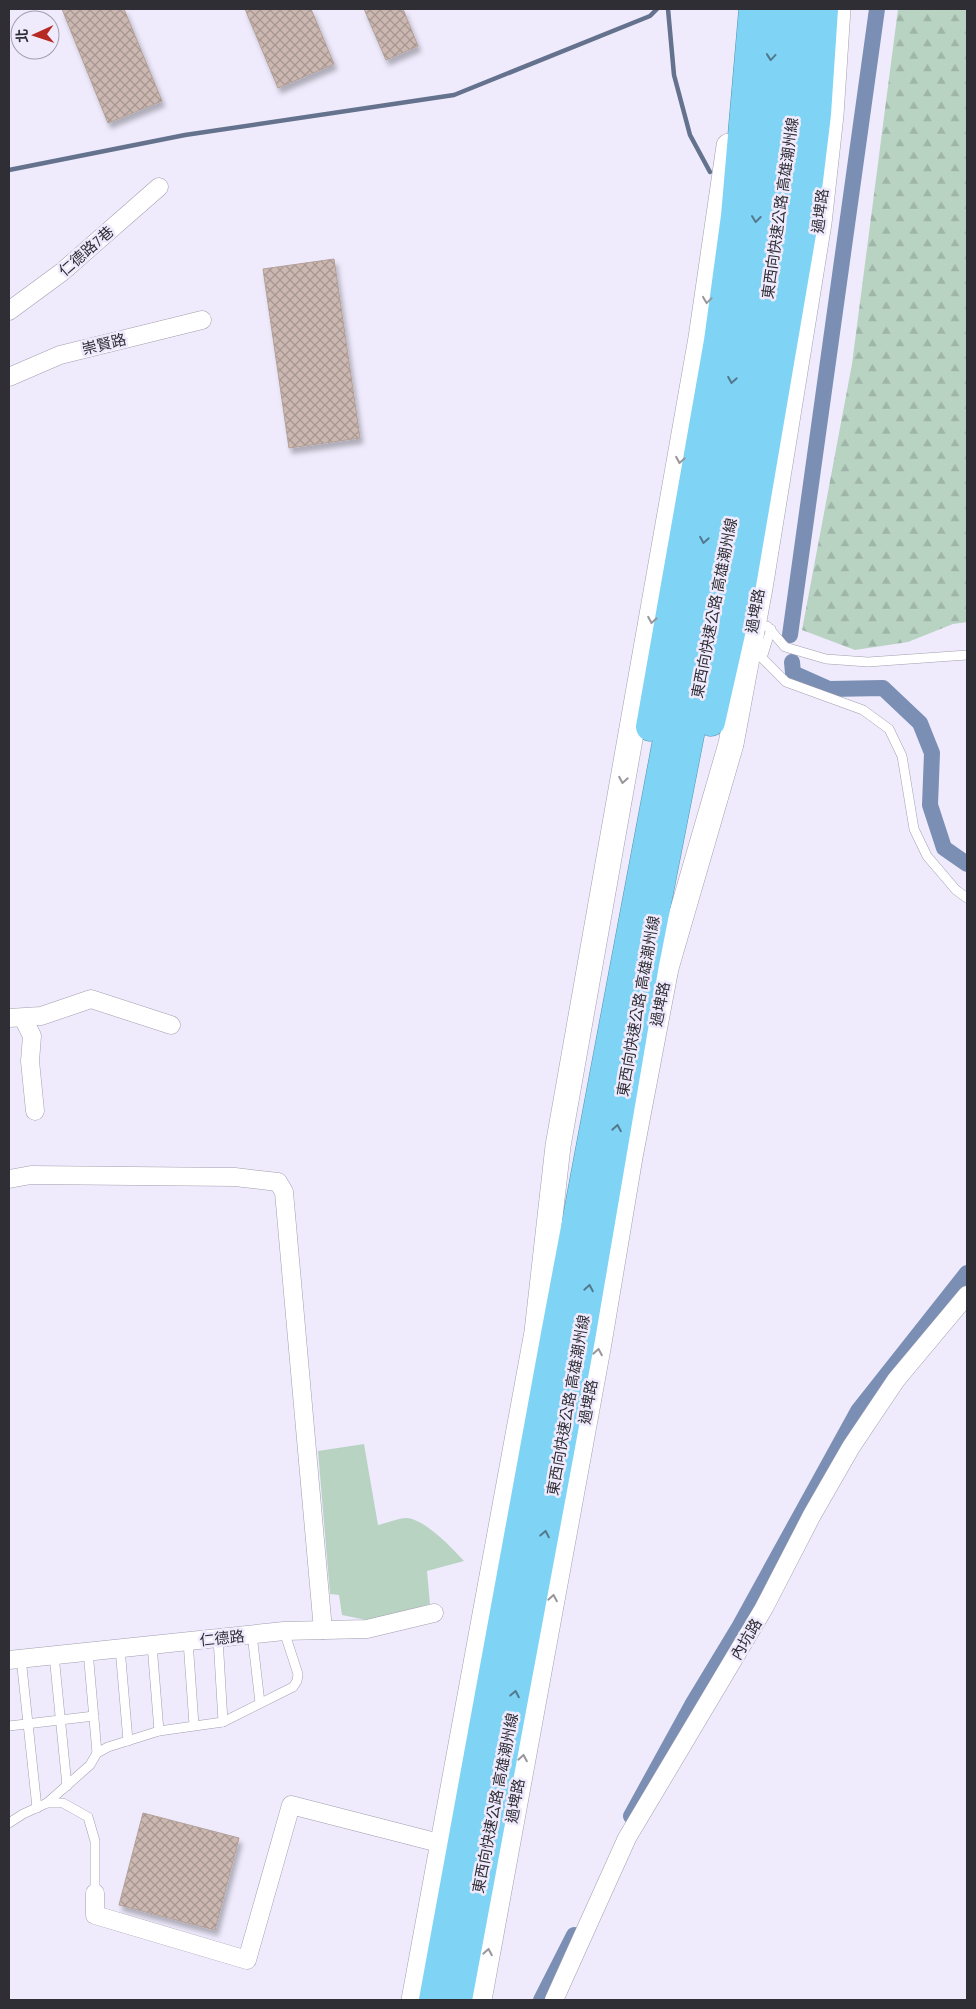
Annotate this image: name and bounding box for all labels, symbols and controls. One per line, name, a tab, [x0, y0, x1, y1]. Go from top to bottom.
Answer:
north arrow	[10, 10, 60, 60]
text: 北	[13, 28, 31, 43]
one-way arrow	[766, 54, 777, 62]
street label: 東西向快速公路 高雄潮州線	[758, 116, 802, 300]
street label: 過埤路	[808, 188, 832, 234]
one-way arrow	[751, 215, 762, 223]
street label: 仁德路7巷	[55, 222, 117, 280]
one-way arrow	[702, 297, 713, 305]
street label: 崇賢路	[80, 329, 128, 359]
one-way arrow	[727, 375, 737, 384]
one-way arrow	[675, 456, 685, 465]
street label: 東西向快速公路 高雄潮州線	[687, 516, 741, 700]
one-way arrow	[699, 536, 710, 544]
street label: 過埤路	[742, 587, 768, 635]
one-way arrow	[647, 616, 657, 625]
one-way arrow	[619, 776, 629, 785]
street label: 東西向快速公路 高雄潮州線	[613, 914, 663, 1098]
street label: 過埤路	[646, 980, 674, 1028]
one-way arrow	[611, 1124, 621, 1133]
one-way arrow	[584, 1284, 594, 1293]
street label: 東西向快速公路 高雄潮州線	[543, 1313, 593, 1497]
one-way arrow	[592, 1348, 602, 1357]
street label: 過埤路	[575, 1378, 601, 1426]
one-way arrow	[539, 1530, 549, 1539]
one-way arrow	[547, 1594, 557, 1603]
street label: 內坑路	[726, 1615, 766, 1663]
street label: 仁德路	[199, 1626, 245, 1650]
one-way arrow	[509, 1690, 520, 1699]
street label: 東西向快速公路 高雄潮州線	[468, 1711, 522, 1895]
one-way arrow	[518, 1754, 528, 1762]
street label: 過埤路	[502, 1777, 528, 1825]
one-way arrow	[482, 1948, 492, 1957]

